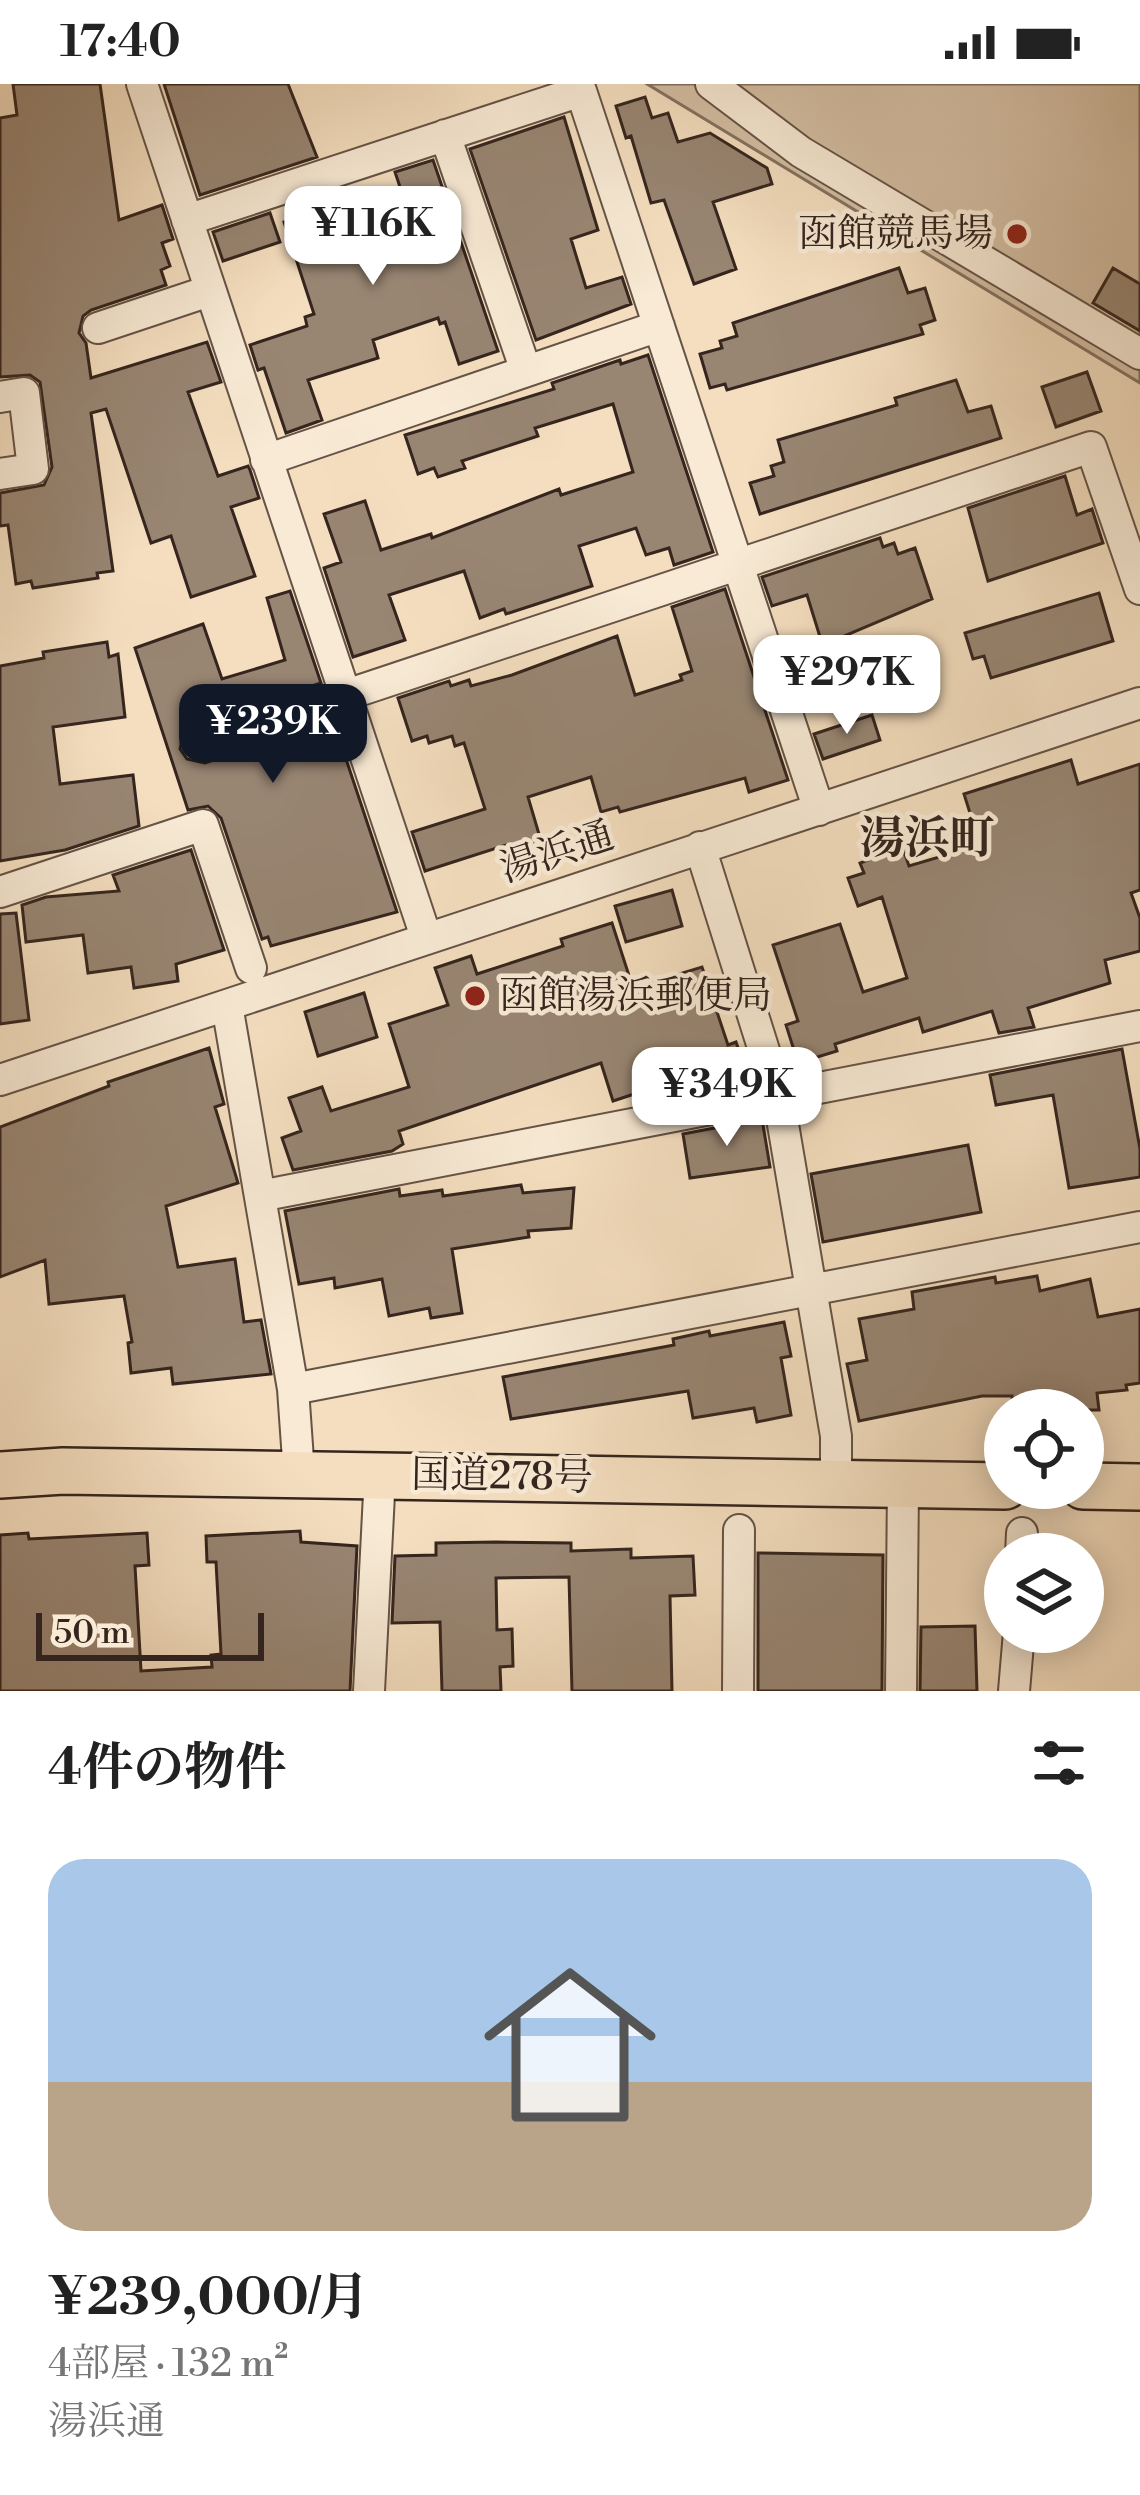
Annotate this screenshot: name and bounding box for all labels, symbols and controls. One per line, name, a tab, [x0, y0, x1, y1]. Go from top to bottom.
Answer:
text: 17:40	[60, 14, 181, 71]
pin: ¥116K	[289, 186, 457, 288]
text: ¥116K	[311, 200, 435, 249]
place label: 函館競馬場	[798, 210, 993, 259]
marker: 函館競馬場	[1004, 221, 1030, 247]
pin: ¥297K	[763, 635, 931, 737]
text: ¥297K	[780, 649, 914, 698]
pin: ¥239K	[189, 684, 357, 786]
text: ¥239K	[206, 698, 340, 747]
district label: 湯浜町	[859, 811, 995, 868]
street label: 湯浜通	[494, 812, 620, 894]
place label: 函館湯浜郵便局	[499, 972, 772, 1021]
marker: 函館湯浜郵便局	[462, 983, 488, 1009]
pin: ¥349K	[643, 1047, 811, 1149]
text: ¥349K	[659, 1061, 795, 1110]
map controls	[984, 1389, 1104, 1653]
button: locate	[984, 1389, 1104, 1509]
street label: 国道278号	[411, 1451, 593, 1503]
button: layers	[984, 1533, 1104, 1653]
scale bar	[36, 1607, 264, 1660]
text: 50 m	[54, 1613, 130, 1654]
icon: filters	[1026, 1730, 1092, 1796]
text: 4件の物件	[48, 1737, 286, 1801]
icon: home	[462, 1937, 678, 2153]
text: ¥239,000/月	[48, 2267, 369, 2331]
text: 4部屋 · 132 m²	[48, 2340, 288, 2389]
text: 湯浜通	[48, 2398, 165, 2447]

